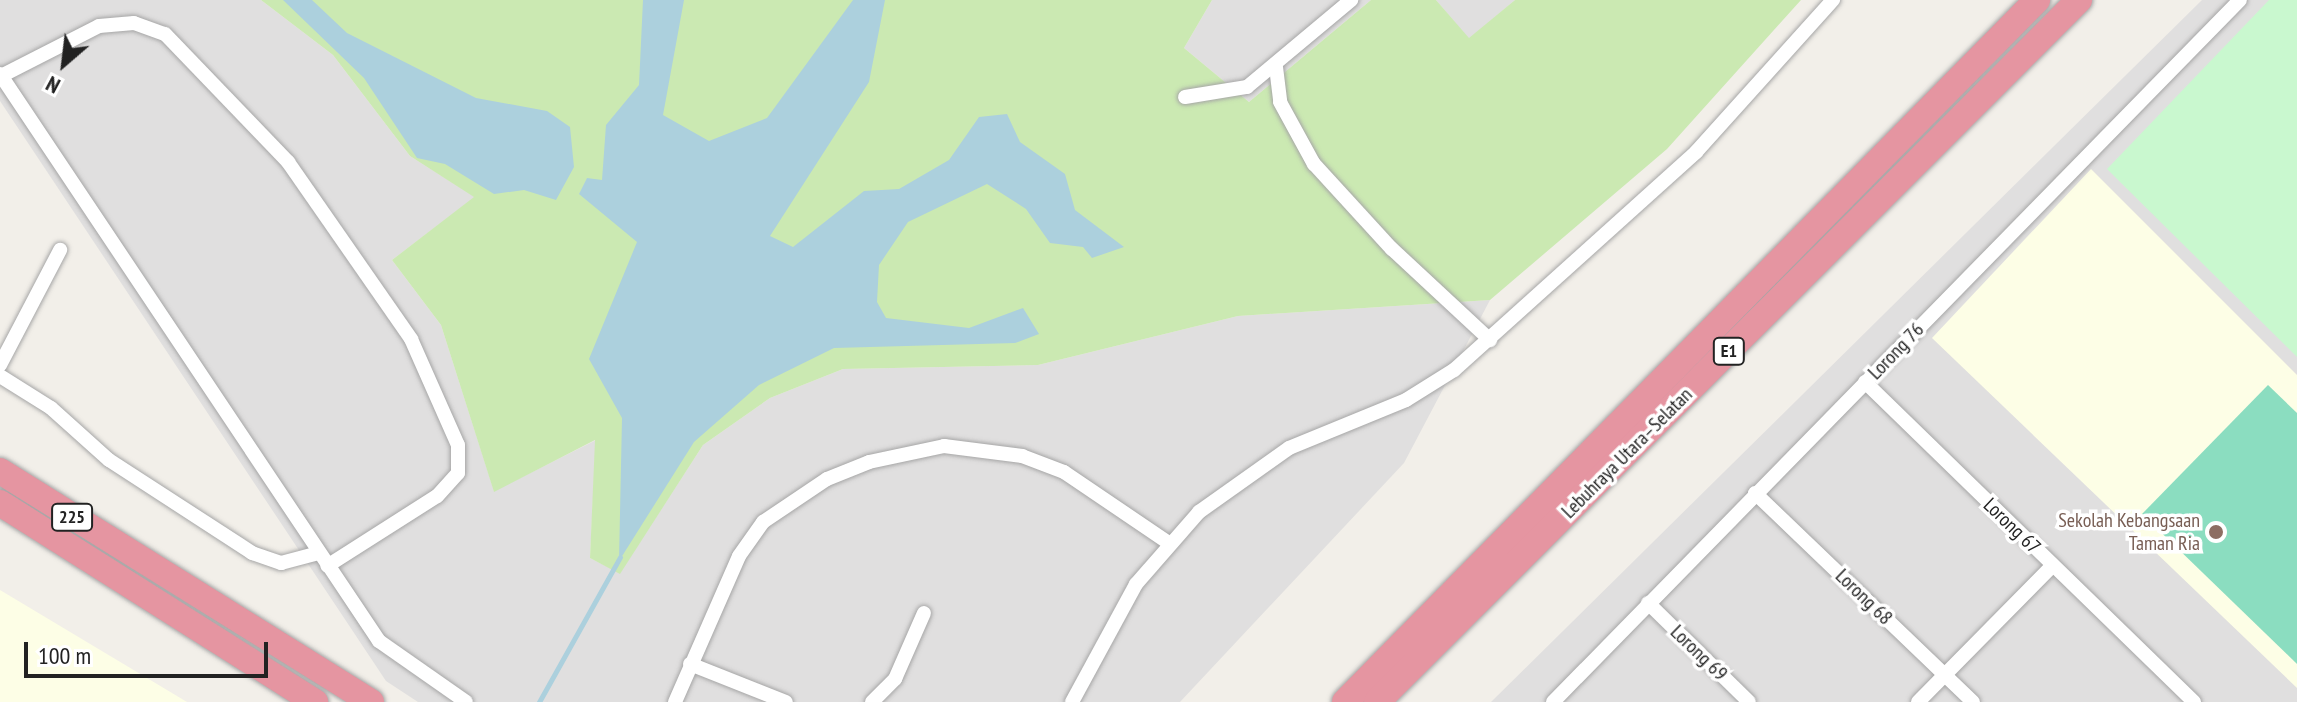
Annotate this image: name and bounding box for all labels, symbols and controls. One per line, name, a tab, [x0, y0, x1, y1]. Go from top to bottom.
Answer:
north arrow	[24, 24, 104, 104]
text: N	[41, 70, 65, 100]
street label: Lorong 76	[1863, 318, 1929, 384]
road number: E1	[1711, 337, 1747, 365]
street label: Lebuhraya Utara–Selatan	[1557, 383, 1697, 523]
street label: Lorong 67	[1979, 493, 2045, 559]
road number: 225	[50, 503, 94, 531]
place label: Sekolah Kebangsaan Taman Ria	[2058, 508, 2200, 555]
marker: Sekolah Kebangsaan Taman Ria	[2207, 523, 2225, 541]
street label: Lorong 68	[1831, 564, 1897, 630]
street label: Lorong 69	[1666, 620, 1732, 686]
scale bar	[28, 626, 272, 676]
text: 100 m	[38, 640, 91, 671]

